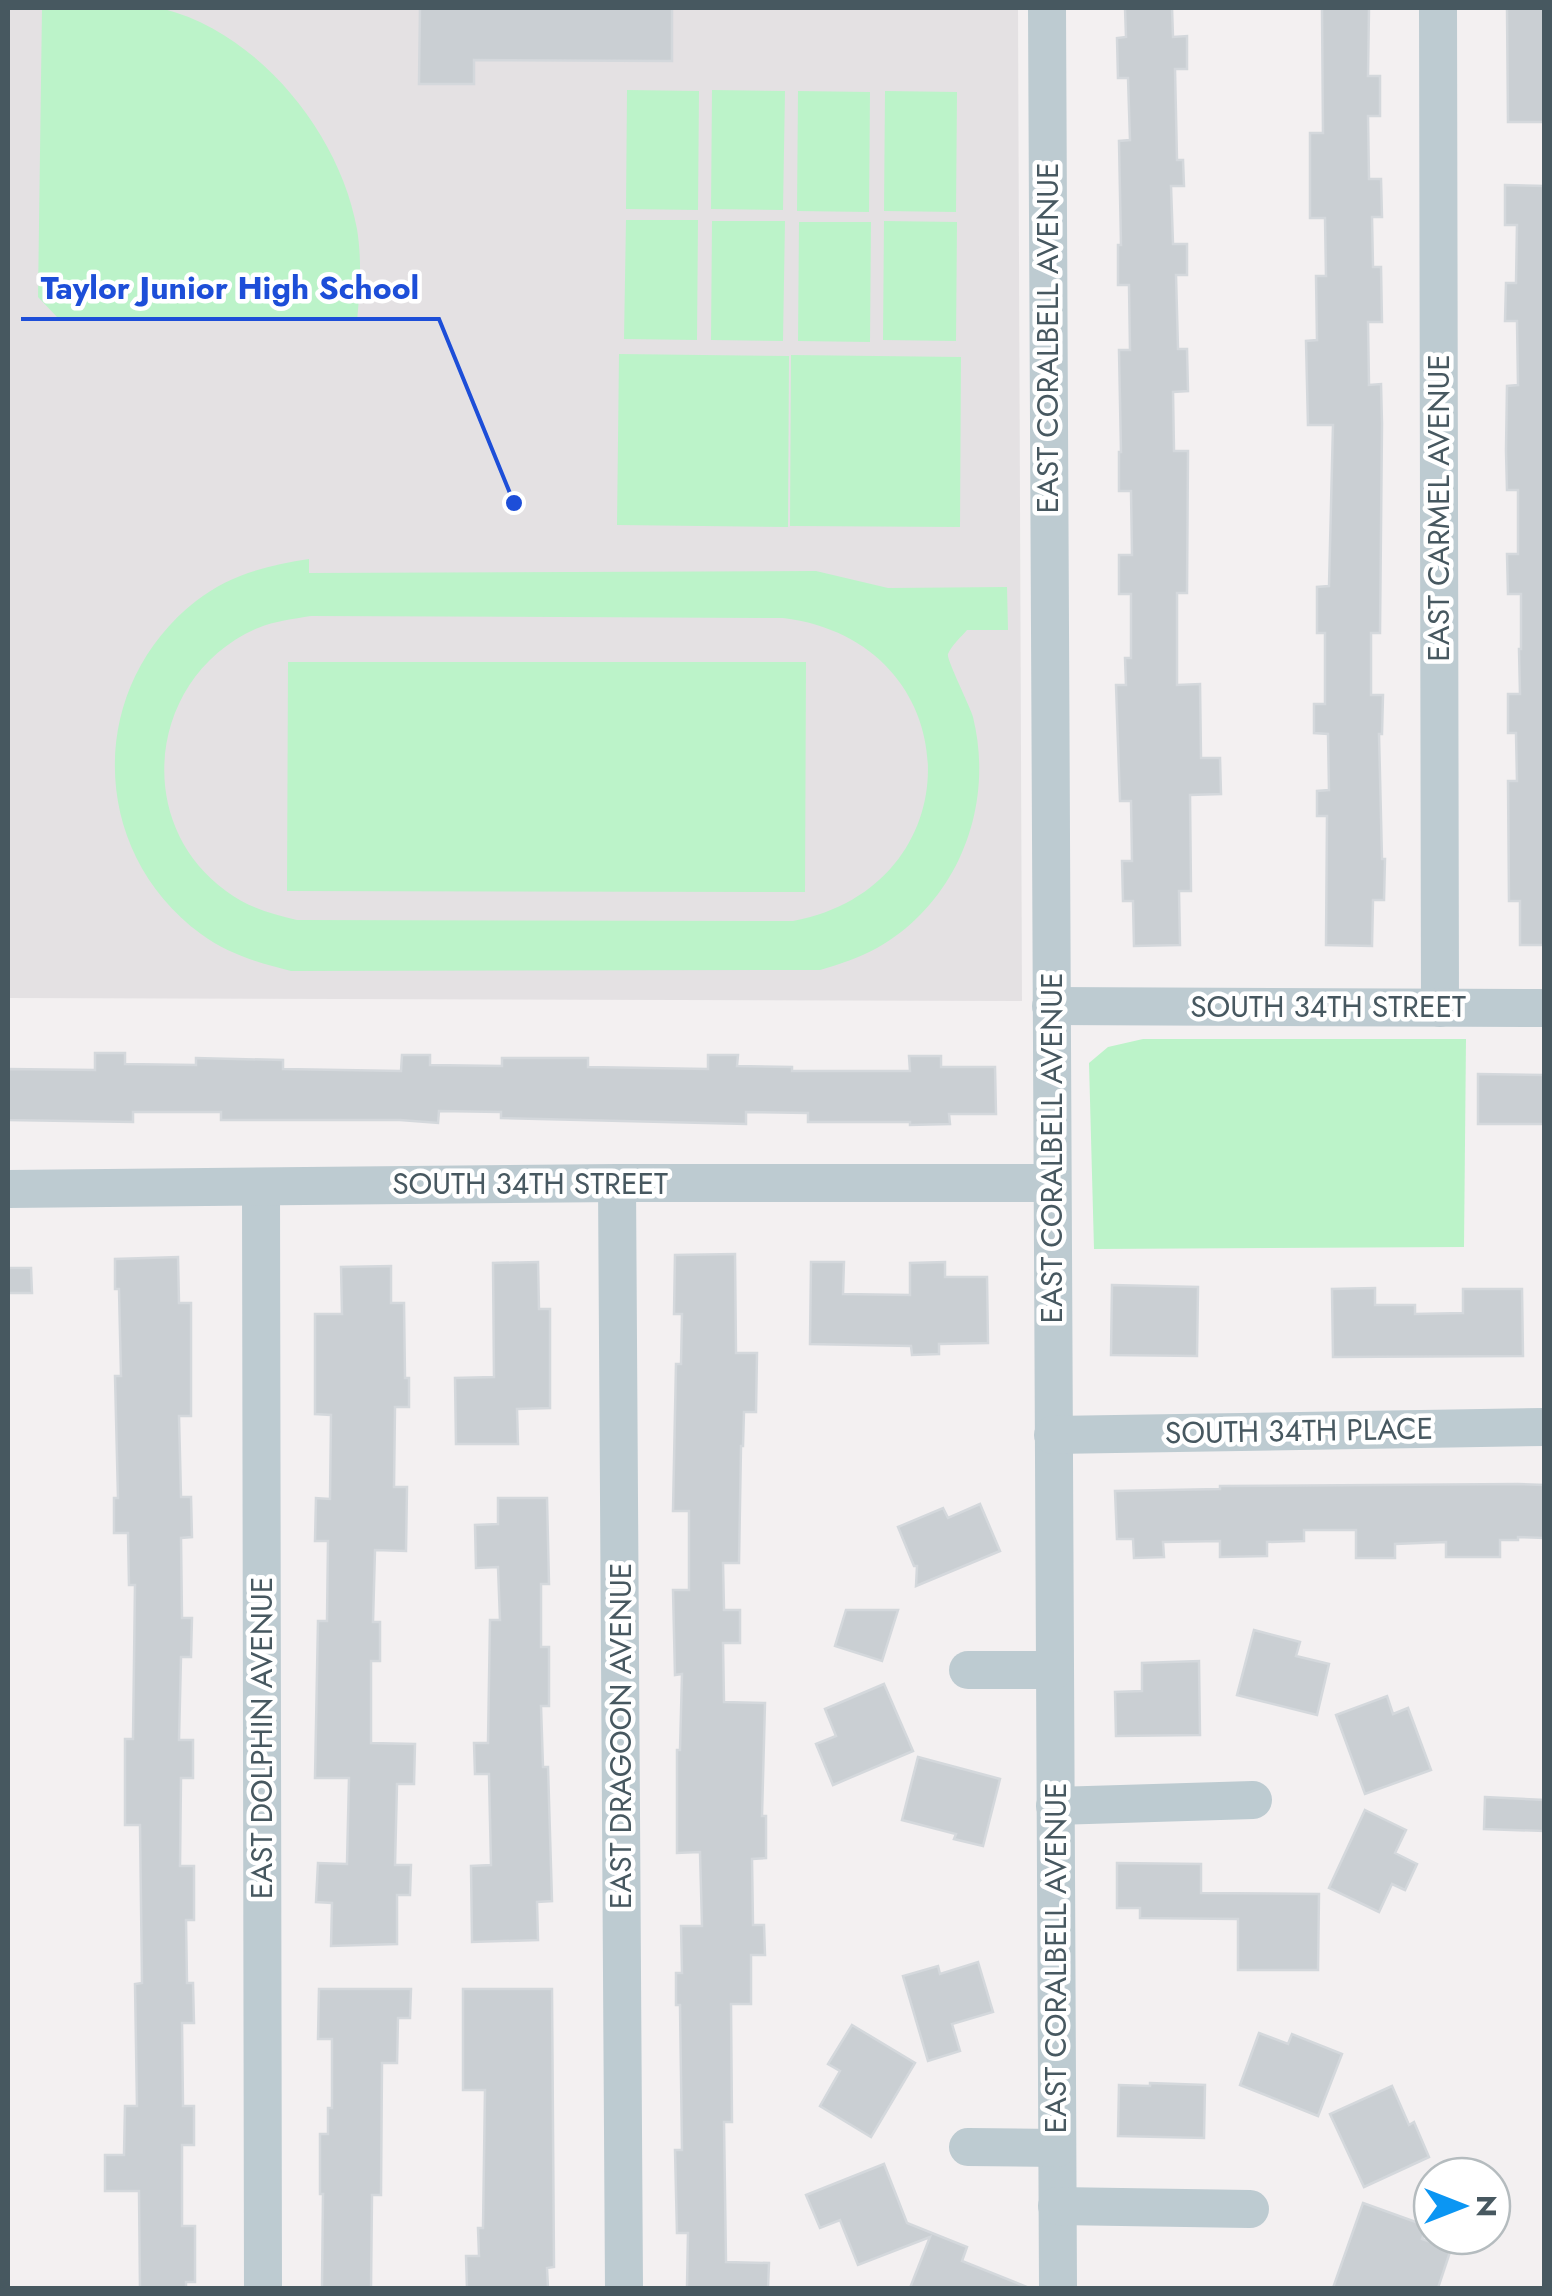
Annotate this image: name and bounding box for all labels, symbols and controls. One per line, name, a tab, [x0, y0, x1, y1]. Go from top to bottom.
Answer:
street label: EAST CORALBELL AVENUE	[1026, 163, 1069, 513]
callout: Taylor Junior High School	[21, 257, 439, 319]
text: Taylor Junior High School	[41, 265, 419, 311]
street label: EAST CARMEL AVENUE	[1417, 354, 1460, 662]
street label: EAST CORALBELL AVENUE	[1030, 973, 1073, 1323]
street label: SOUTH 34TH STREET	[1190, 985, 1466, 1028]
street label: SOUTH 34TH STREET	[392, 1162, 668, 1205]
street label: SOUTH 34TH PLACE	[1164, 1407, 1434, 1454]
street label: EAST DRAGOON AVENUE	[599, 1563, 642, 1909]
street label: EAST DOLPHIN AVENUE	[240, 1577, 283, 1899]
street label: EAST CORALBELL AVENUE	[1034, 1783, 1077, 2133]
north arrow	[1412, 2156, 1512, 2256]
text: N	[1466, 2195, 1507, 2217]

